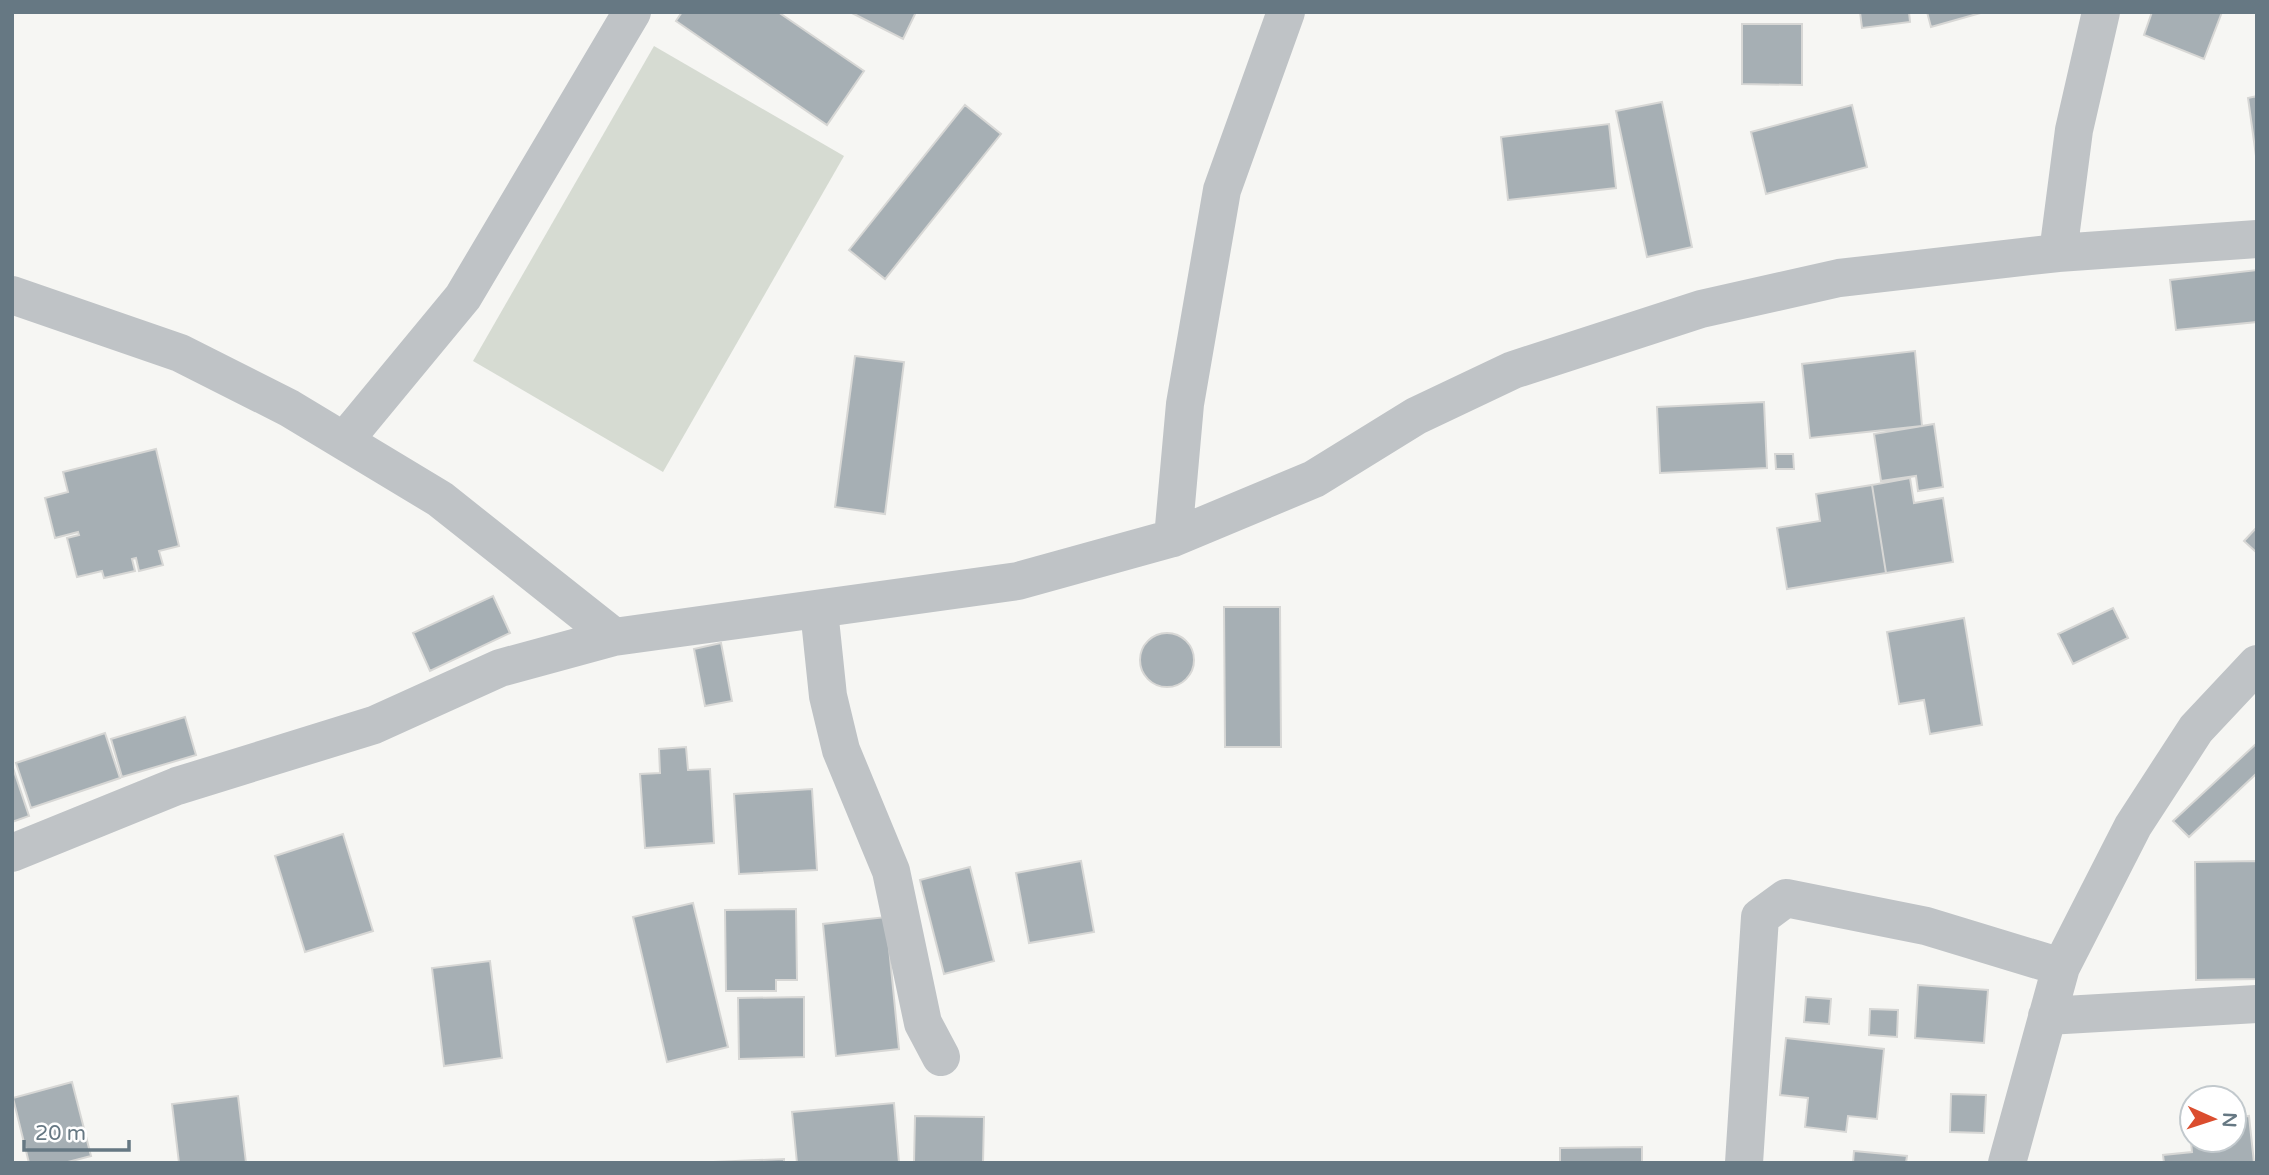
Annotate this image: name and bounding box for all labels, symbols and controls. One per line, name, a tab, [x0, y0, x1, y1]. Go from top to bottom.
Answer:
north arrow	[2178, 1084, 2248, 1154]
scale bar	[24, 1108, 130, 1152]
text: N	[2218, 1112, 2240, 1128]
text: 20 m	[35, 1121, 86, 1146]

